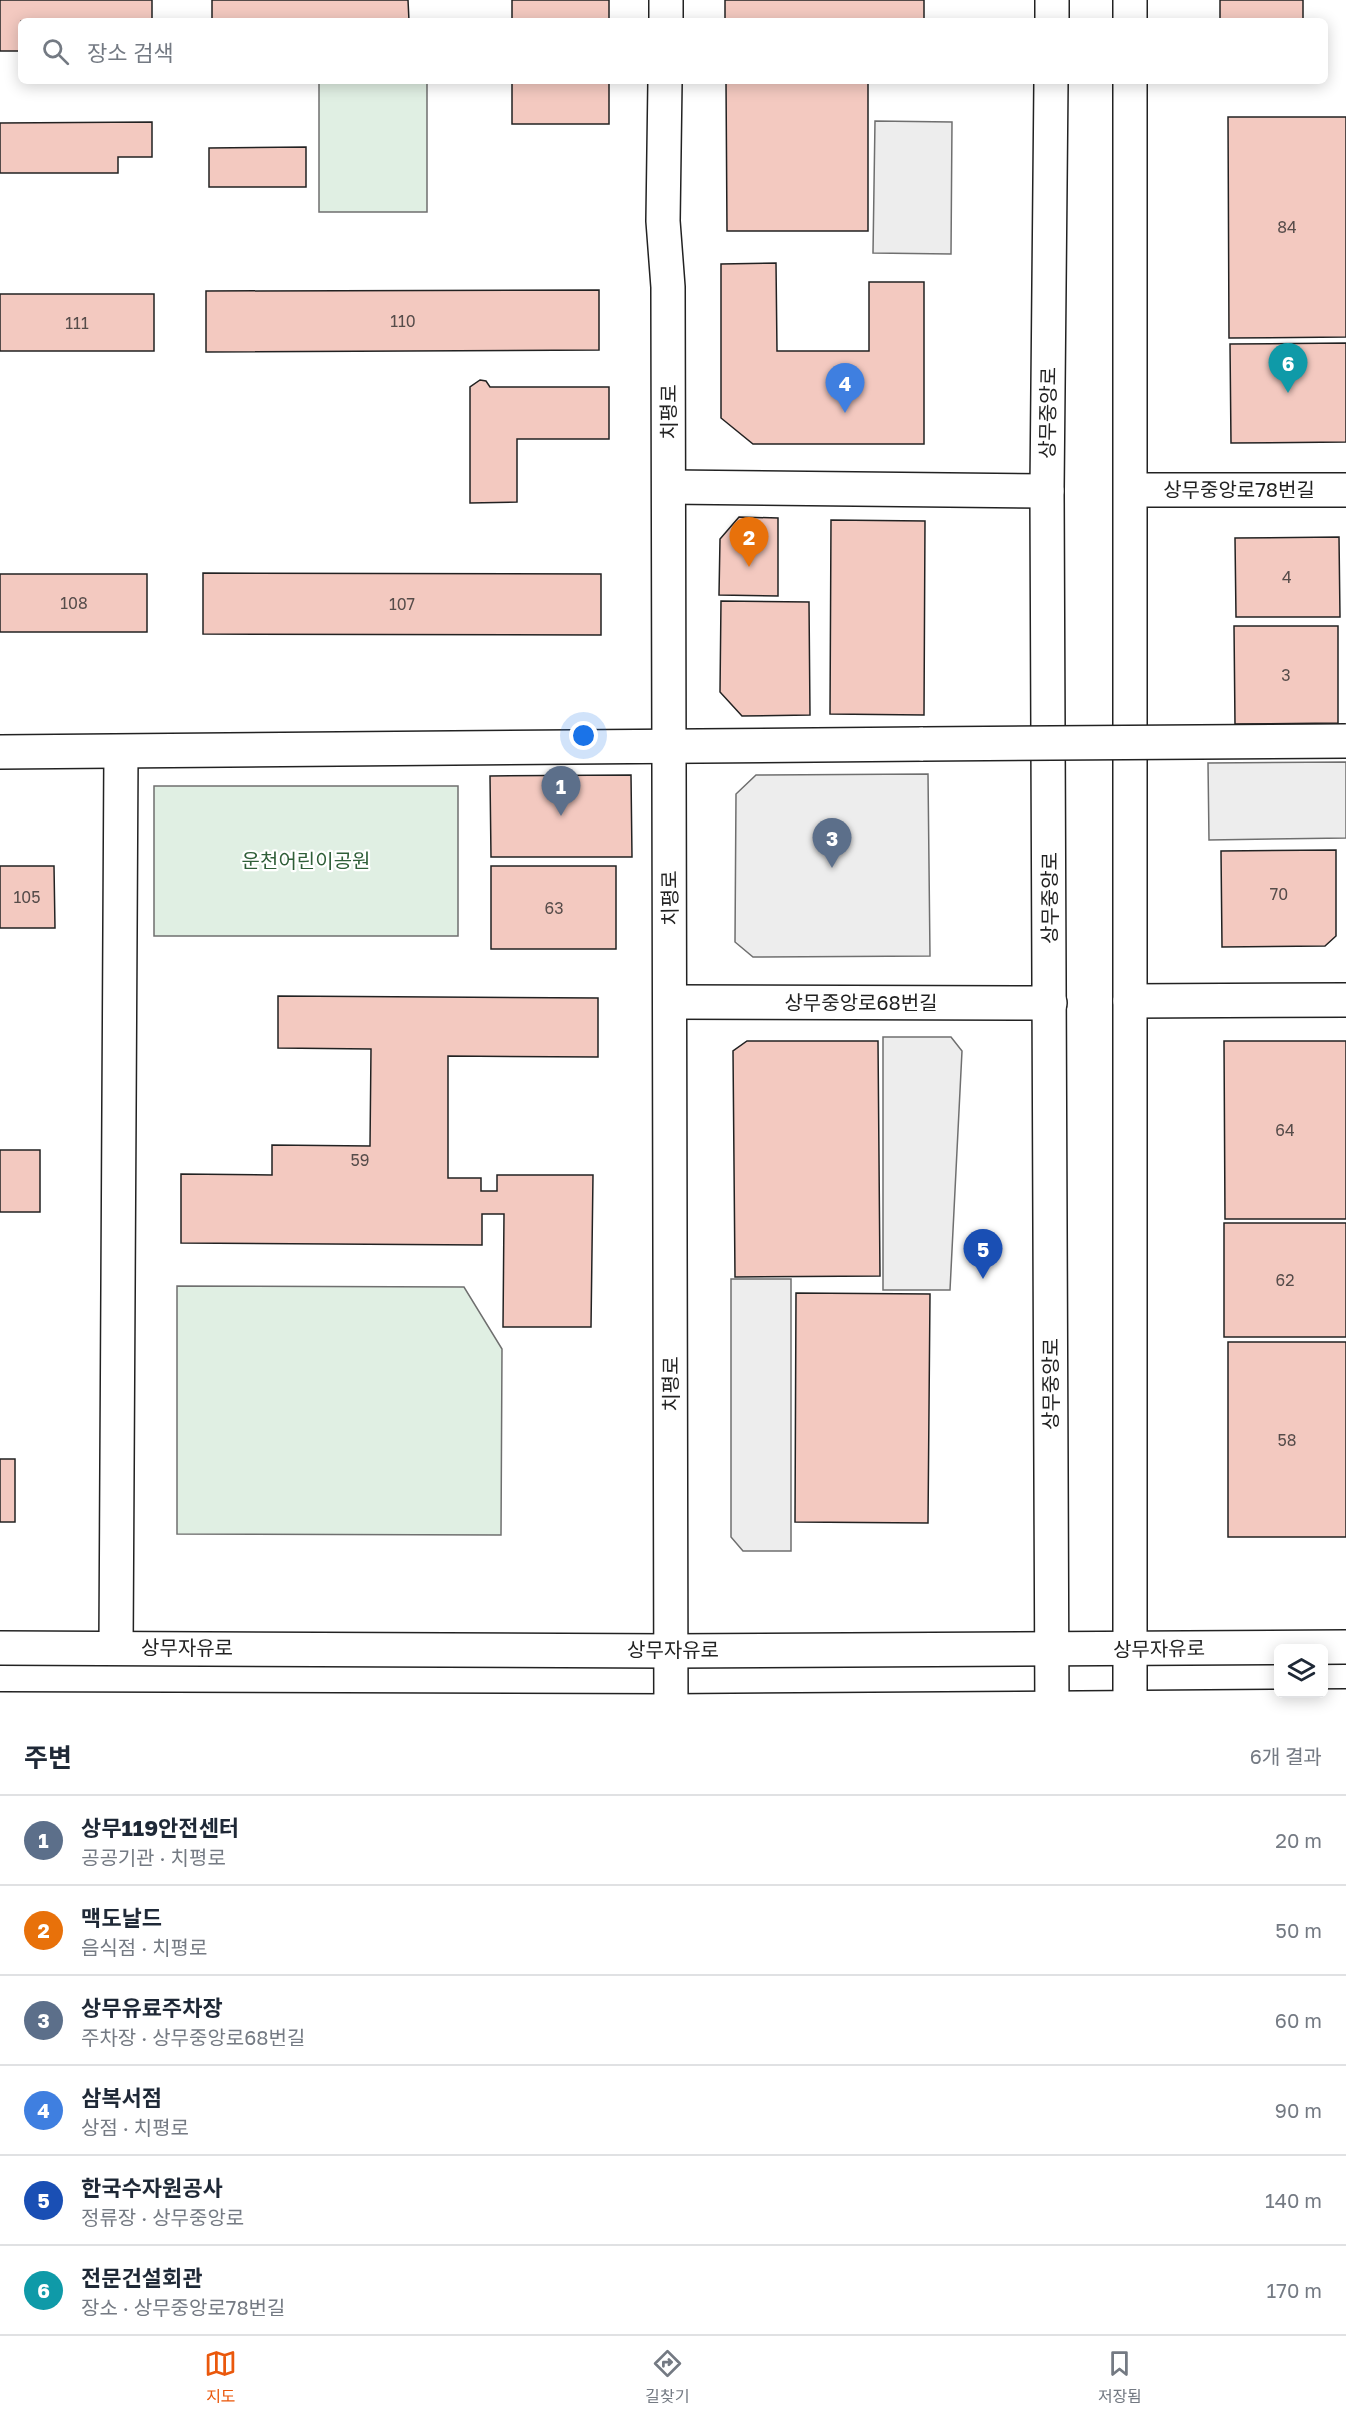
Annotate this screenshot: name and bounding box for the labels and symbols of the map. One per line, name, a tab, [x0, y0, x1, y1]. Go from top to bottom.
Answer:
house number: 84	[1277, 217, 1297, 237]
house number: 110	[390, 311, 416, 331]
house number: 111	[65, 313, 89, 333]
pin: 6	[1268, 344, 1308, 393]
pin: 4	[826, 364, 864, 413]
street label: 상무중앙로	[1034, 367, 1060, 459]
street label: 치평로	[656, 384, 680, 440]
street label: 상무중앙로78번길	[1163, 477, 1315, 501]
pin: 2	[730, 518, 768, 567]
house number: 4	[1282, 567, 1292, 587]
house number: 108	[60, 593, 88, 613]
house number: 107	[389, 594, 415, 614]
house number: 3	[1281, 665, 1291, 685]
your location	[569, 721, 598, 750]
pin: 1	[542, 766, 580, 816]
pin: 3	[812, 818, 852, 868]
park label: 운천어린이공원	[242, 848, 370, 872]
street label: 상무중앙로	[1037, 852, 1061, 944]
street label: 치평로	[657, 870, 681, 926]
house number: 70	[1270, 884, 1288, 904]
house number: 105	[14, 887, 40, 907]
house number: 63	[544, 898, 564, 918]
street label: 상무중앙로68번길	[784, 990, 938, 1014]
house number: 64	[1275, 1120, 1295, 1140]
house number: 59	[351, 1150, 369, 1170]
pin: 5	[964, 1230, 1002, 1279]
house number: 62	[1276, 1270, 1294, 1290]
street label: 상무중앙로	[1038, 1338, 1062, 1430]
street label: 치평로	[658, 1356, 682, 1412]
house number: 58	[1277, 1430, 1297, 1450]
street label: 상무자유로	[141, 1635, 233, 1659]
street label: 상무자유로	[1113, 1635, 1205, 1661]
street label: 상무자유로	[627, 1637, 719, 1661]

